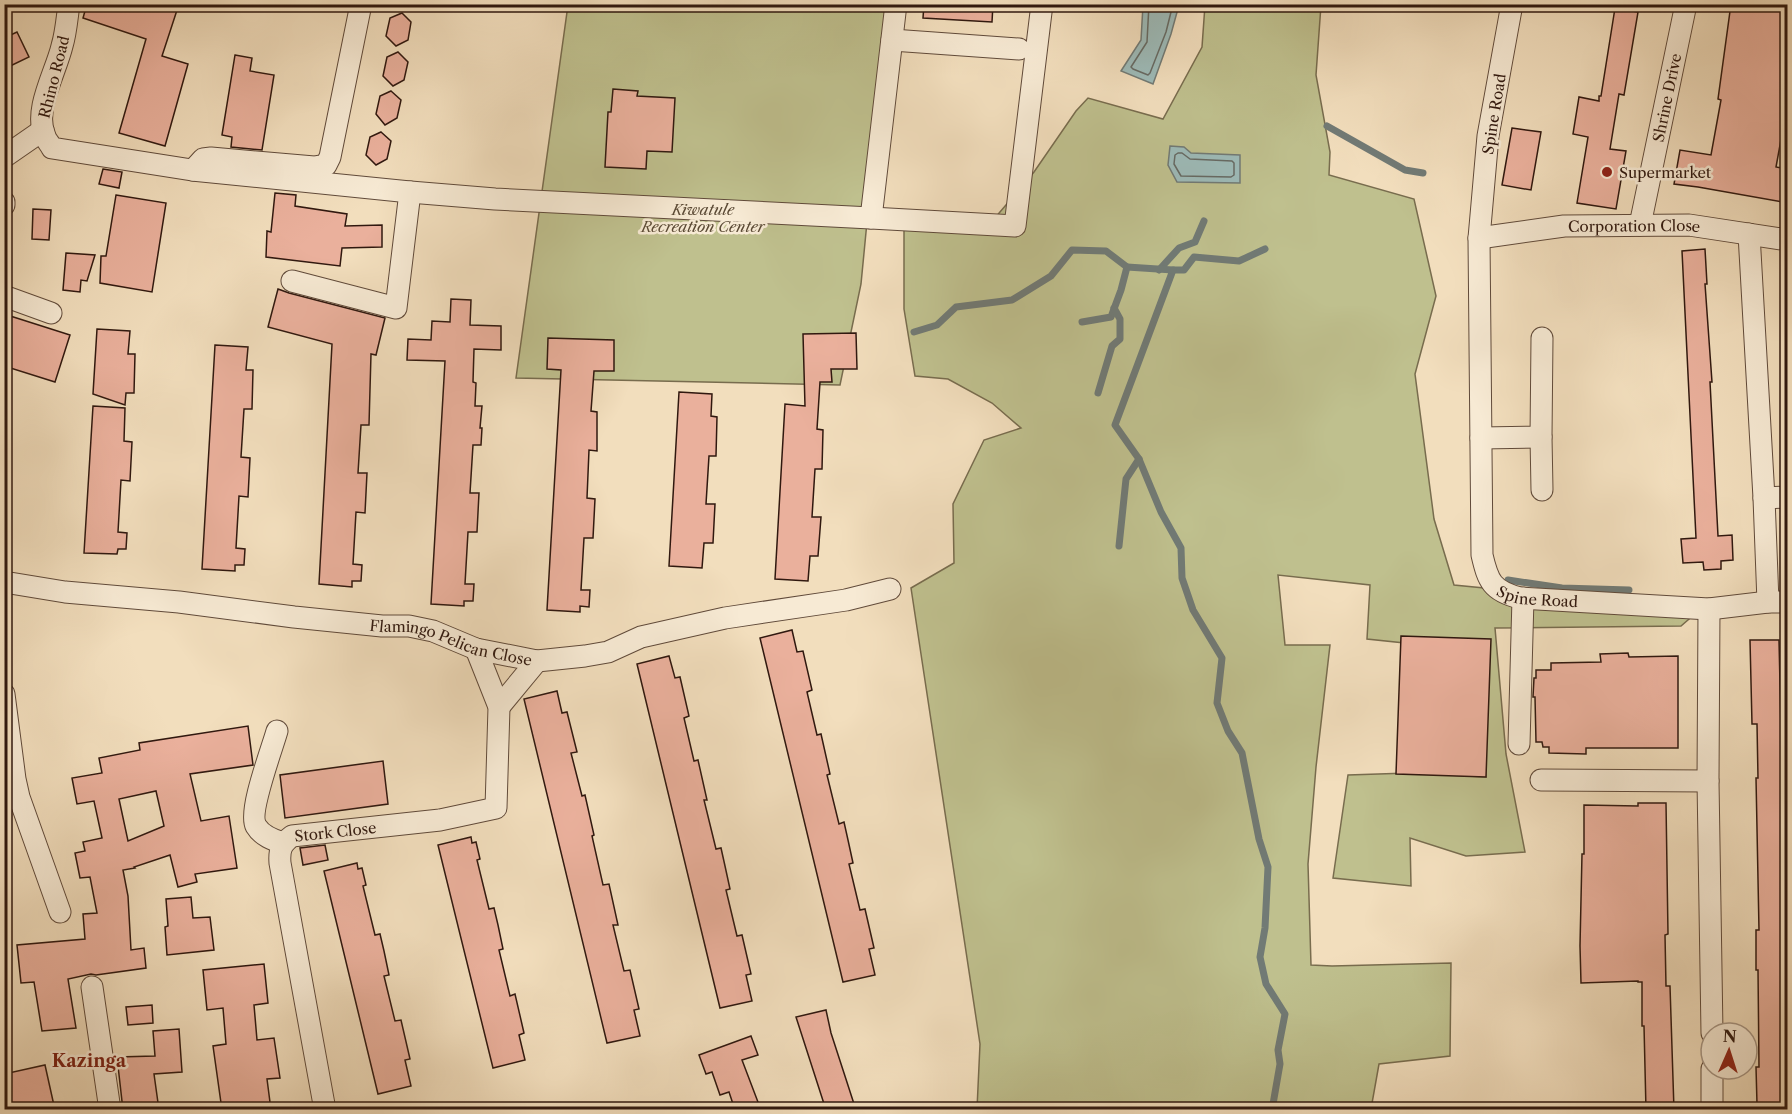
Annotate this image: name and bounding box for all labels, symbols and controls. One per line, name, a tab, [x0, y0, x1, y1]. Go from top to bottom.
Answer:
street label: Rhino Road	[35, 34, 73, 120]
street label: Shrine Drive	[1648, 52, 1685, 144]
street label: Spine Road	[1478, 72, 1510, 156]
place label: Supermarket	[1619, 163, 1712, 182]
marker: Supermarket	[1600, 165, 1614, 179]
park label: Kiwatule Recreation Center	[640, 200, 766, 236]
street label: Corporation Close	[1568, 215, 1702, 236]
street label: Spine Road	[1493, 581, 1579, 611]
street label: Flamingo Pelican Close	[369, 615, 534, 669]
street label: Stork Close	[293, 817, 377, 845]
north arrow	[1699, 1021, 1759, 1081]
text: N	[1722, 1026, 1737, 1046]
district label: Kazinga	[52, 1050, 127, 1072]

